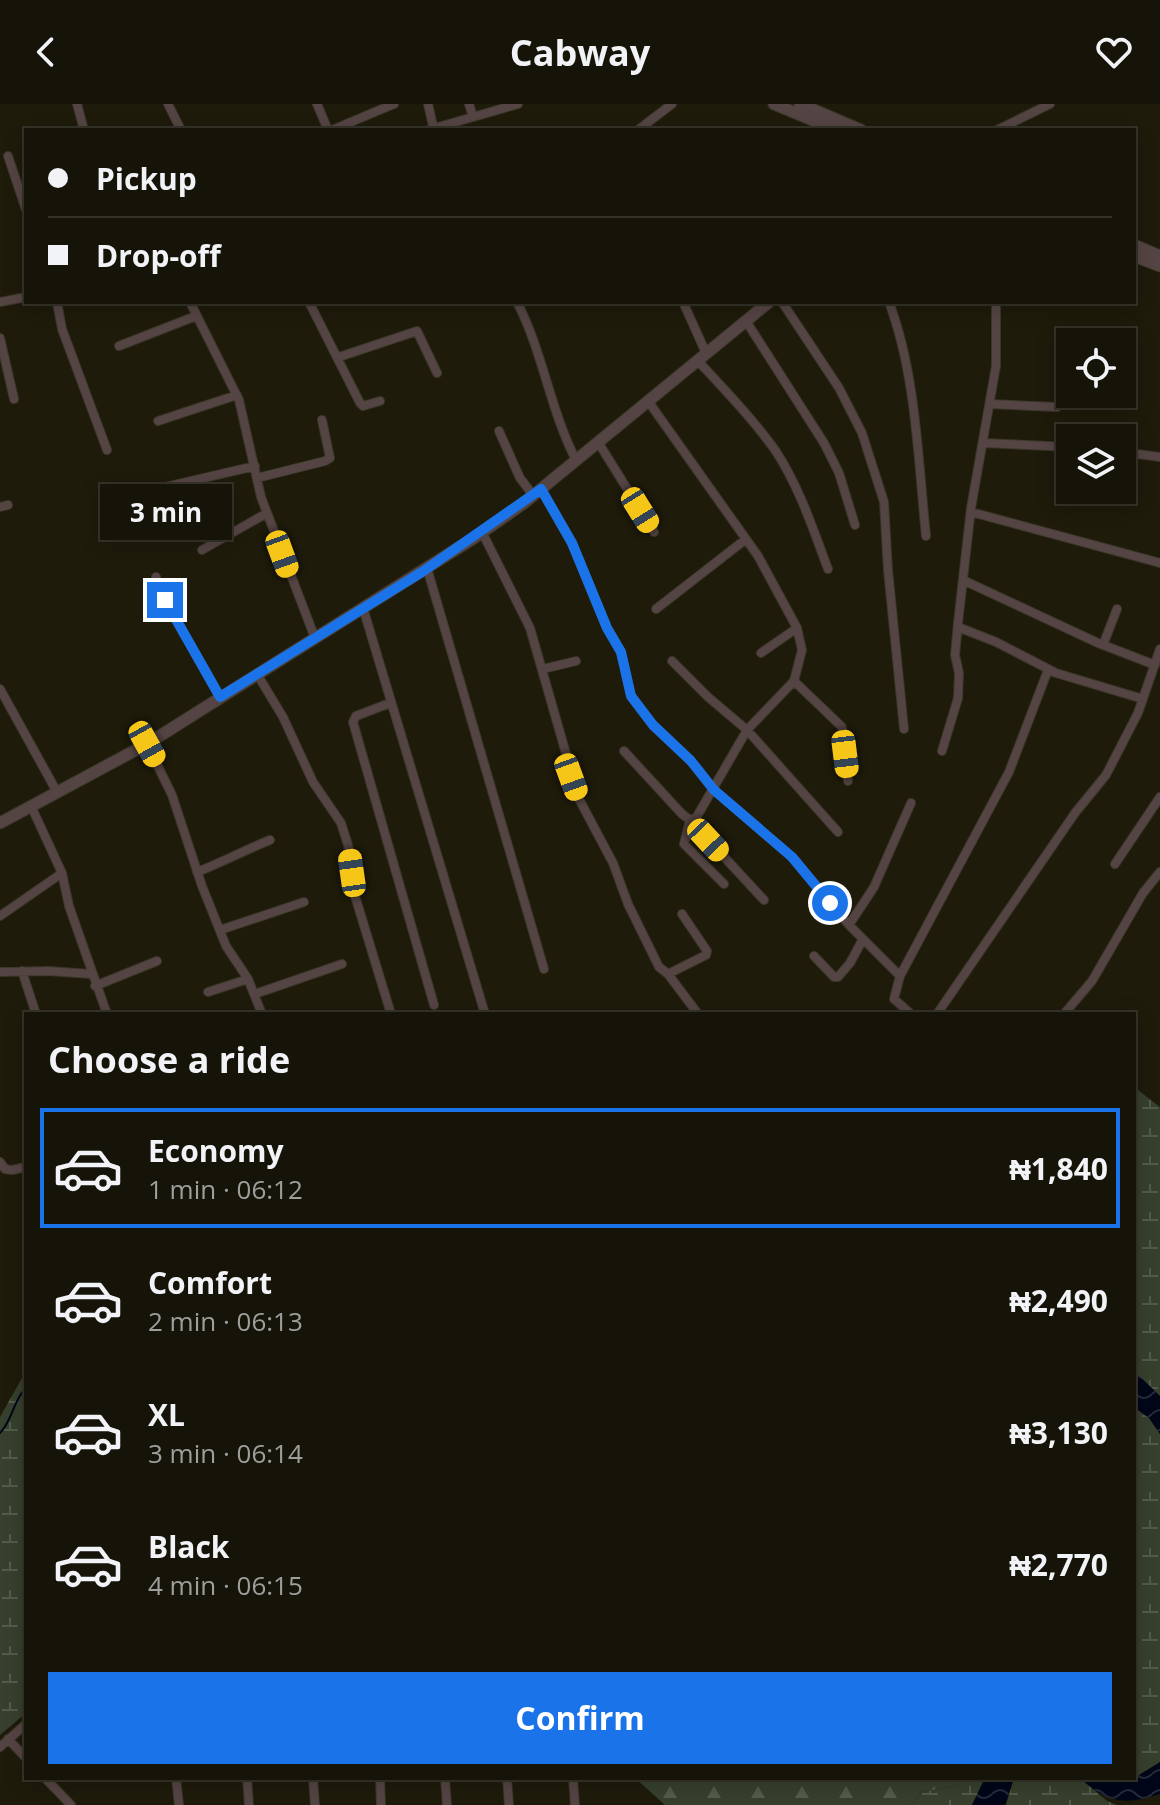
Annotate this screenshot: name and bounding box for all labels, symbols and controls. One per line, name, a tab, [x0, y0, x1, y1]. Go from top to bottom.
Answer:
text: Cabway	[510, 28, 650, 77]
icon: back	[24, 30, 68, 74]
icon: heart	[1092, 30, 1136, 74]
text: Pickup	[96, 158, 197, 199]
text: Drop-off	[96, 235, 221, 276]
map controls	[1056, 328, 1136, 504]
button: locate	[1056, 328, 1136, 408]
button: layers	[1056, 424, 1136, 504]
car	[617, 483, 663, 537]
callout: 3 min	[99, 484, 231, 540]
text: 3 min	[130, 494, 202, 530]
car	[263, 527, 301, 581]
route end	[147, 582, 183, 618]
car	[125, 717, 169, 771]
car	[830, 729, 860, 779]
car	[552, 750, 590, 804]
car	[683, 814, 733, 866]
car	[337, 848, 367, 898]
route start	[812, 885, 848, 921]
text: Choose a ride	[48, 1035, 290, 1084]
text: Economy	[148, 1130, 284, 1171]
icon: car	[52, 1132, 124, 1204]
text: ₦1,840	[1009, 1148, 1108, 1189]
text: 1 min · 06:12	[148, 1171, 303, 1207]
text: Comfort	[148, 1262, 272, 1303]
icon: car	[52, 1264, 124, 1336]
text: ₦2,490	[1009, 1280, 1108, 1321]
text: 2 min · 06:13	[148, 1303, 303, 1339]
text: XL	[148, 1394, 185, 1435]
icon: car	[52, 1396, 124, 1468]
text: ₦3,130	[1009, 1412, 1108, 1453]
text: 3 min · 06:14	[148, 1435, 303, 1471]
text: Black	[148, 1526, 229, 1567]
icon: car	[52, 1528, 124, 1600]
text: ₦2,770	[1009, 1544, 1108, 1585]
text: 4 min · 06:15	[148, 1567, 303, 1603]
button: Confirm	[48, 1672, 1112, 1764]

